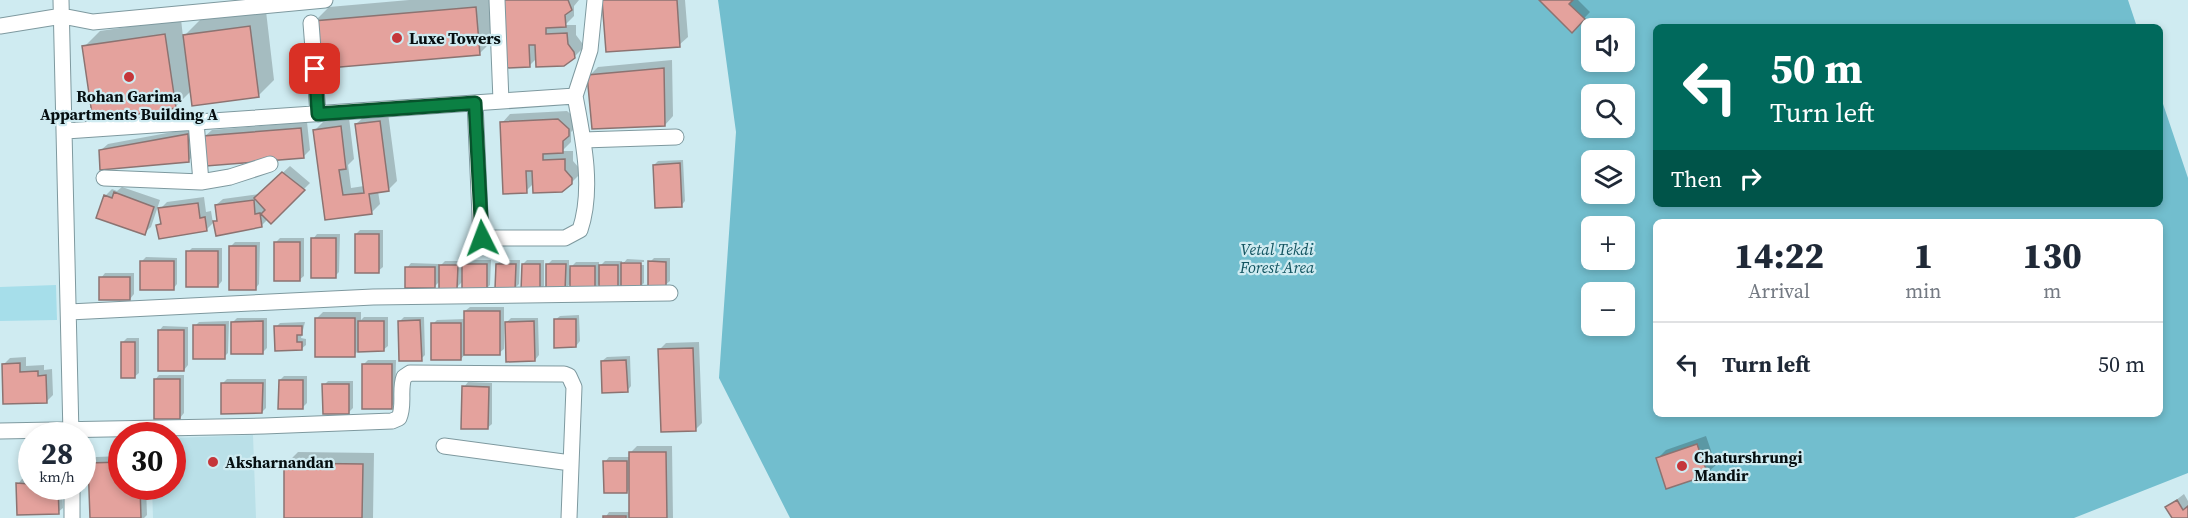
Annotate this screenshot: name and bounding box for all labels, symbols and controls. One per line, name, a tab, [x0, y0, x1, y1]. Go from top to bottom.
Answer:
map controls	[1581, 18, 1635, 336]
button: sound	[1581, 18, 1635, 72]
place label: Luxe Towers	[409, 27, 501, 49]
marker: Luxe Towers	[390, 31, 404, 45]
text: 50 m	[1770, 39, 1863, 97]
pin	[289, 43, 340, 94]
icon: left	[1671, 48, 1749, 126]
icon: arrive	[298, 52, 331, 85]
marker: Rohan Garima Appartments Building A	[122, 70, 136, 84]
button: search	[1581, 84, 1635, 138]
place label: Rohan Garima Appartments Building A	[40, 85, 218, 125]
text: Turn left	[1770, 94, 1874, 131]
button: layers	[1581, 150, 1635, 204]
icon: right	[1734, 162, 1767, 195]
text: Then	[1671, 164, 1722, 194]
position arrow	[450, 206, 514, 270]
button: +	[1581, 216, 1635, 270]
text: 14:22	[1734, 231, 1824, 280]
text: 1	[1913, 231, 1933, 280]
text: 130	[2022, 231, 2082, 280]
park label: Vetal Tekdi Forest Area	[1239, 238, 1315, 278]
text: Arrival	[1748, 277, 1810, 305]
text: min	[1905, 277, 1941, 305]
text: m	[2043, 277, 2061, 305]
button: −	[1581, 282, 1635, 336]
icon: left	[1671, 348, 1704, 381]
text: Turn left	[1722, 349, 1810, 379]
text: 50 m	[2098, 349, 2145, 379]
speed limit sign: 30	[108, 422, 186, 500]
text: 28	[41, 433, 73, 474]
place label: Chaturshrungi Mandir	[1694, 446, 1802, 486]
place label: Aksharnandan	[225, 451, 334, 473]
marker: Aksharnandan	[206, 455, 220, 469]
marker: Chaturshrungi Mandir	[1675, 459, 1689, 473]
text: km/h	[39, 466, 75, 487]

